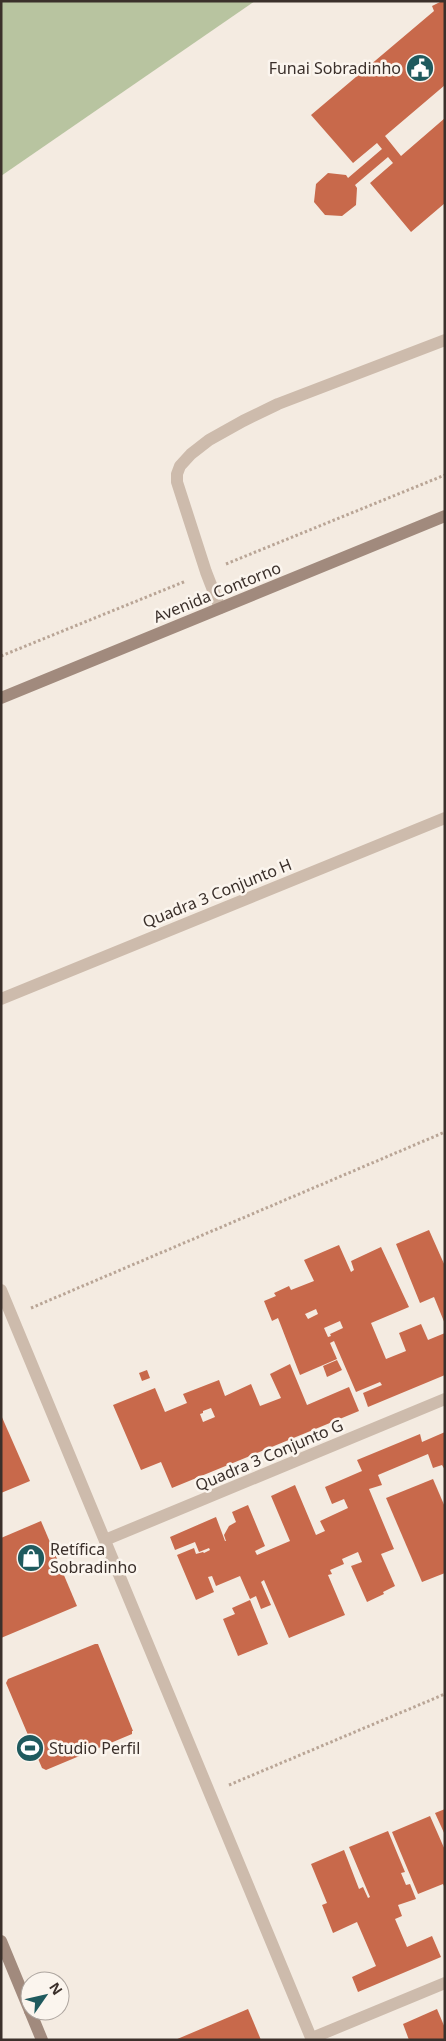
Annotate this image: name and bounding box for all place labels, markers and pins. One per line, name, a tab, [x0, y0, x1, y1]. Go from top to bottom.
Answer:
public building icon: Funai Sobradinho	[405, 53, 435, 83]
place label: Funai Sobradinho	[269, 57, 401, 79]
place label: Retífica Sobradinho	[50, 1538, 137, 1578]
shop icon: Retífica Sobradinho	[16, 1543, 46, 1573]
sports icon: Studio Perfil	[15, 1733, 45, 1763]
place label: Studio Perfil	[49, 1737, 140, 1759]

